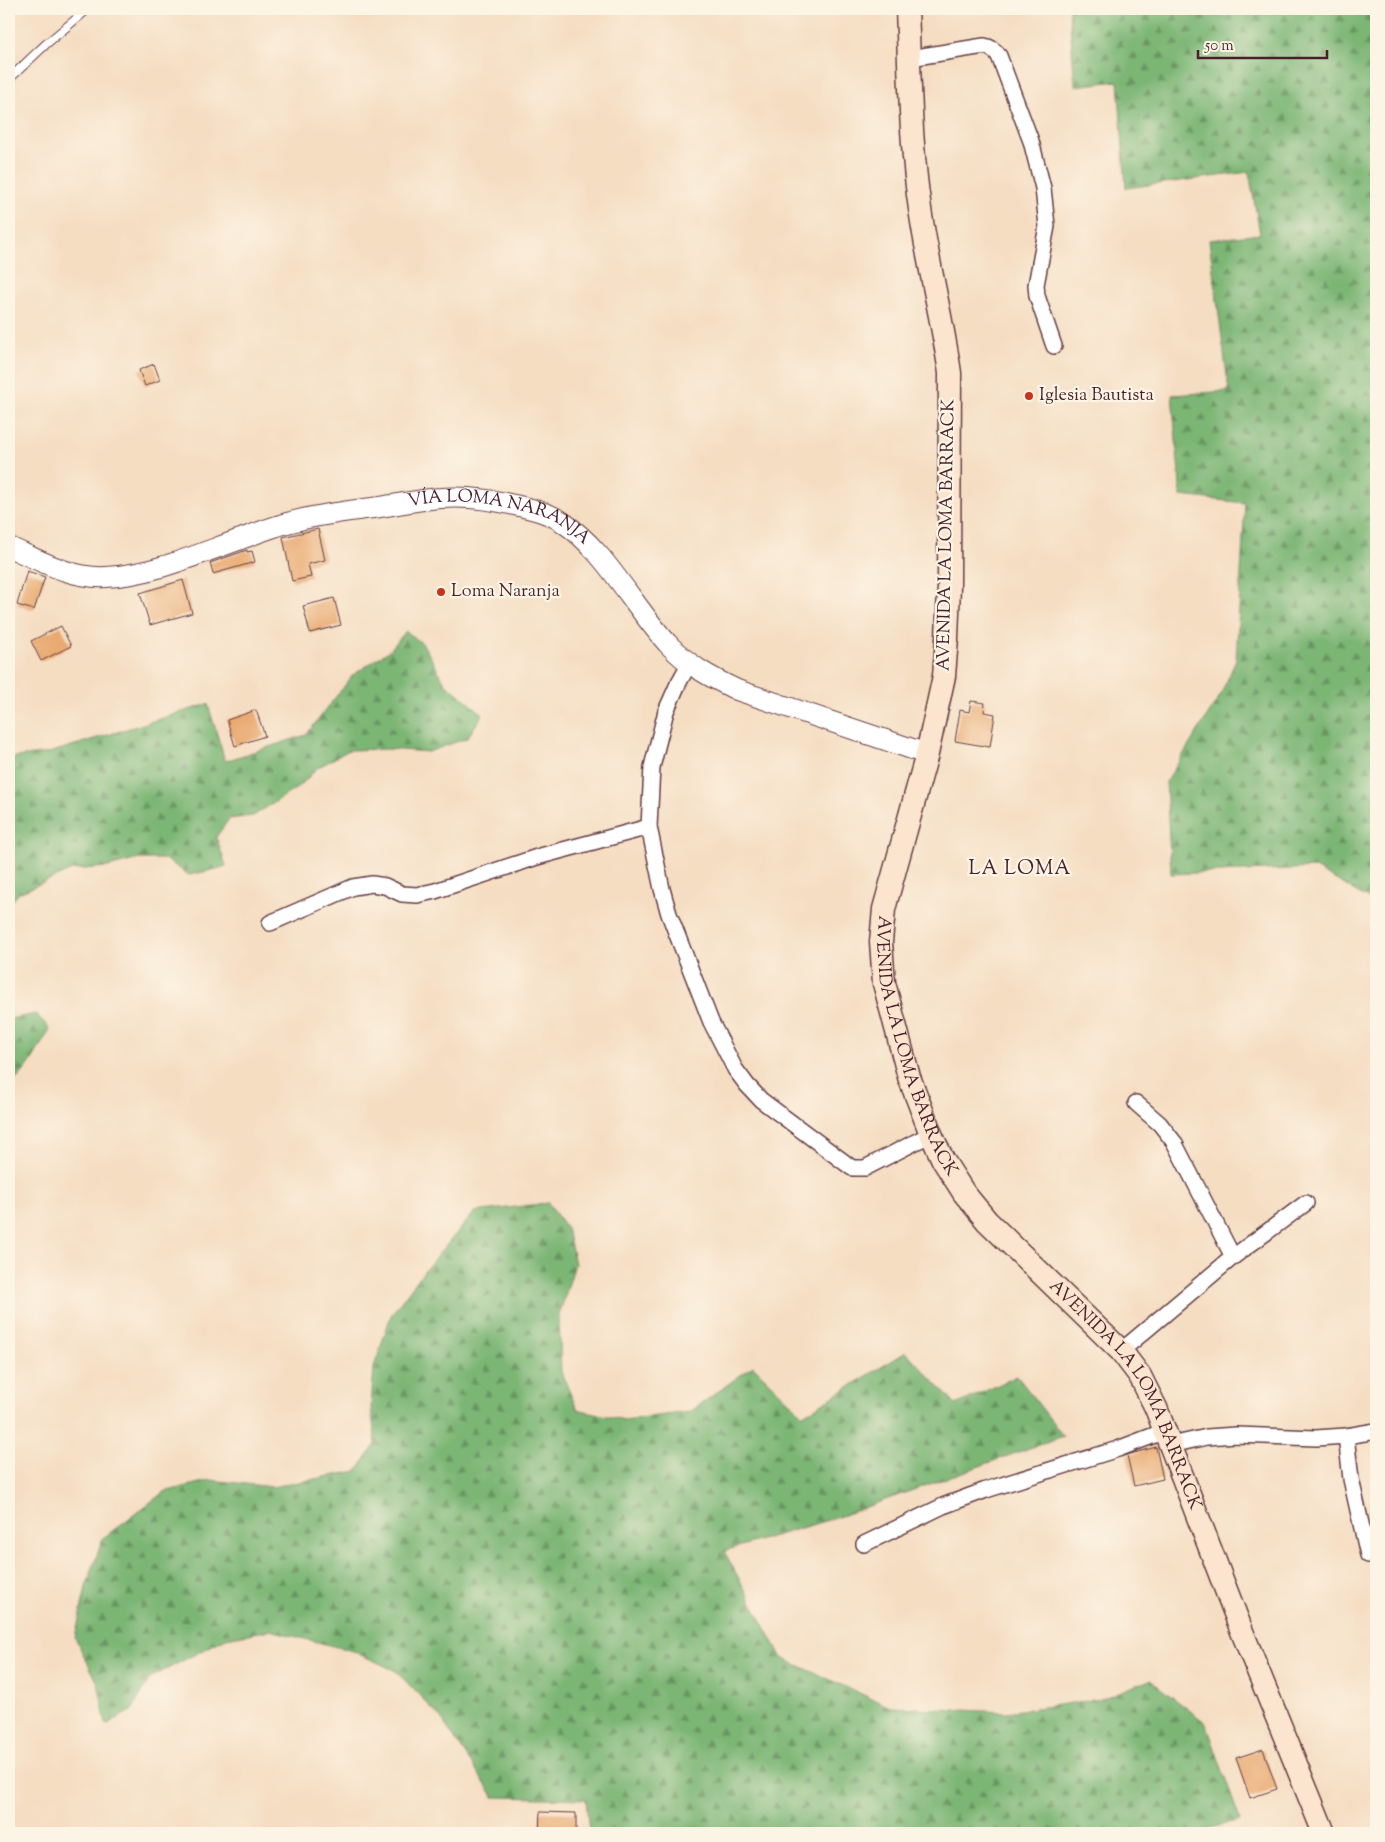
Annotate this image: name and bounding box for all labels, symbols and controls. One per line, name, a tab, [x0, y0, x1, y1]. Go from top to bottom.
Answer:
scale bar	[1198, 28, 1326, 60]
text: 50 m	[1204, 36, 1234, 57]
place label: Iglesia Bautista	[1039, 383, 1154, 409]
marker: Iglesia Bautista	[1023, 390, 1035, 402]
street label: AVENIDA LA LOMA BARRACK	[932, 399, 962, 671]
street label: VÍA LOMA NARANJA	[406, 484, 596, 552]
place label: Loma Naranja	[451, 579, 560, 605]
marker: Loma Naranja	[435, 586, 447, 598]
district label: LA LOMA	[969, 855, 1072, 884]
street label: AVENIDA LA LOMA BARRACK	[868, 914, 964, 1182]
street label: AVENIDA LA LOMA BARRACK	[1043, 1274, 1207, 1514]

